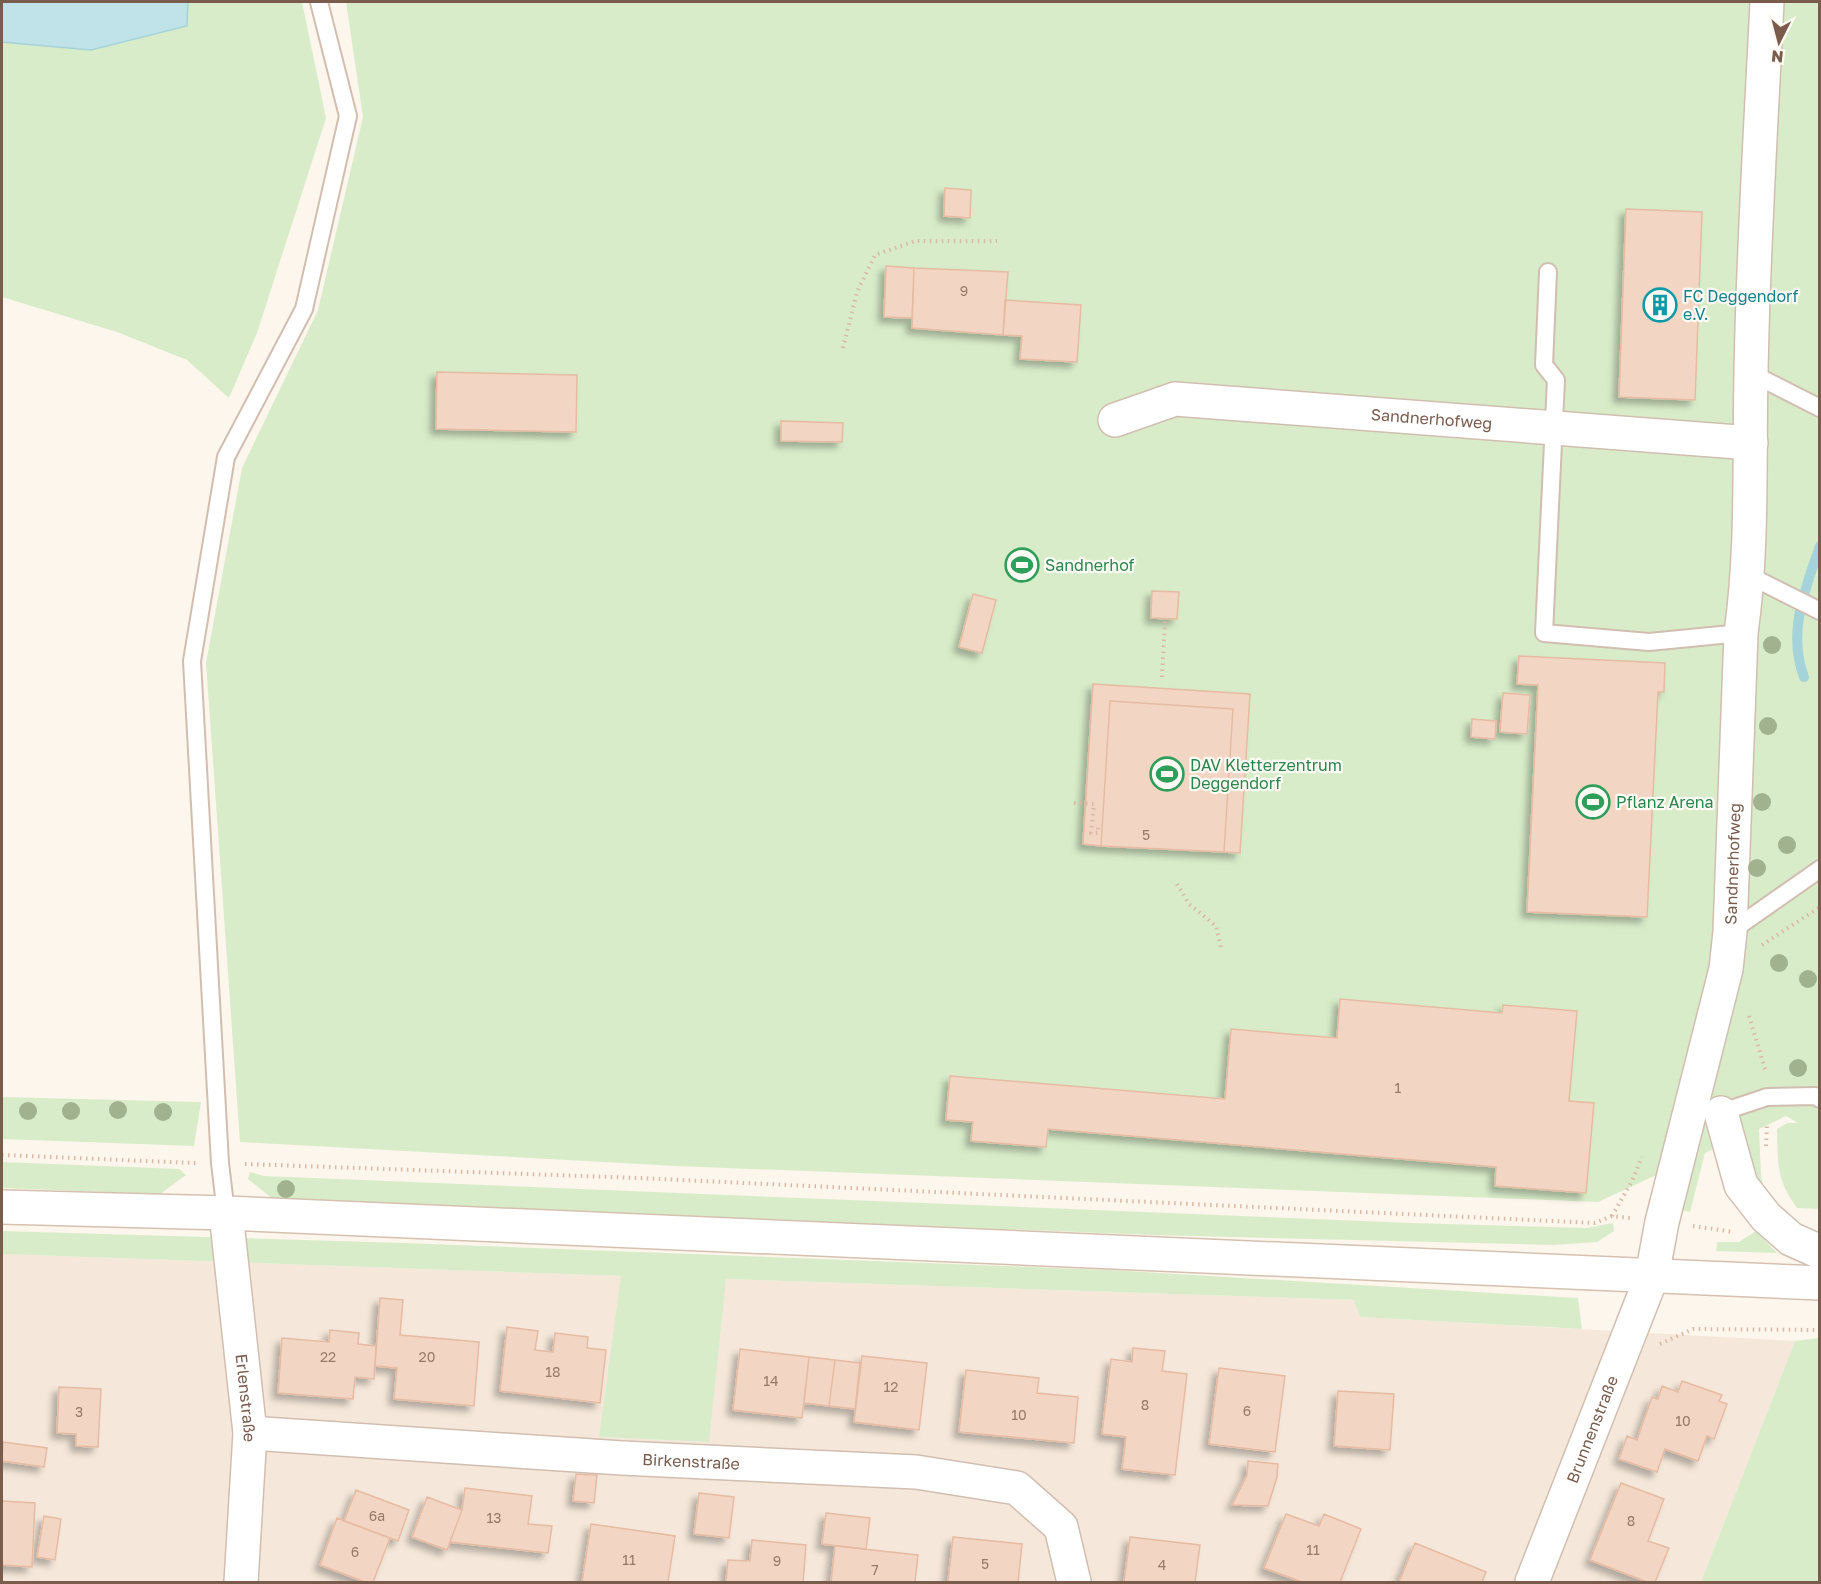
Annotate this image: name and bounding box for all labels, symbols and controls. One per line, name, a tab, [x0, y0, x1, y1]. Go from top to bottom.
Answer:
north arrow	[1749, 12, 1809, 72]
text: N	[1770, 46, 1785, 67]
house number: 9	[960, 282, 968, 299]
place label: FC Deggendorf e.V.	[1683, 286, 1799, 324]
building icon: FC Deggendorf e.V.	[1642, 287, 1678, 323]
street label: Sandnerhofweg	[1370, 404, 1493, 433]
sports icon: Sandnerhof	[1004, 547, 1040, 583]
place label: Sandnerhof	[1045, 555, 1135, 575]
place label: DAV Kletterzentrum Deggendorf	[1190, 755, 1342, 793]
sports icon: DAV Kletterzentrum Deggendorf	[1149, 756, 1185, 792]
sports icon: Pflanz Arena	[1575, 784, 1611, 820]
place label: Pflanz Arena	[1616, 792, 1714, 812]
street label: Sandnerhofweg	[1720, 803, 1745, 925]
house number: 5	[1142, 826, 1150, 843]
house number: 1	[1395, 1079, 1402, 1096]
house number: 22	[320, 1348, 336, 1365]
house number: 20	[419, 1348, 435, 1365]
street label: Erlenstraße	[231, 1353, 260, 1443]
house number: 18	[545, 1363, 561, 1380]
house number: 14	[763, 1372, 779, 1389]
street label: Brunnenstraße	[1562, 1373, 1622, 1486]
house number: 12	[884, 1378, 898, 1395]
house number: 8	[1141, 1396, 1149, 1413]
house number: 6	[1243, 1402, 1251, 1419]
house number: 3	[75, 1403, 83, 1420]
house number: 10	[1011, 1406, 1027, 1423]
house number: 10	[1675, 1412, 1691, 1429]
street label: Birkenstraße	[642, 1449, 740, 1474]
house number: 6a	[369, 1507, 385, 1524]
house number: 13	[487, 1509, 501, 1526]
house number: 8	[1627, 1512, 1635, 1529]
house number: 11	[1306, 1541, 1320, 1558]
house number: 6	[351, 1543, 359, 1560]
house number: 11	[622, 1551, 636, 1568]
house number: 9	[773, 1552, 781, 1569]
house number: 5	[981, 1555, 989, 1572]
house number: 4	[1158, 1556, 1166, 1573]
house number: 7	[871, 1561, 879, 1578]

